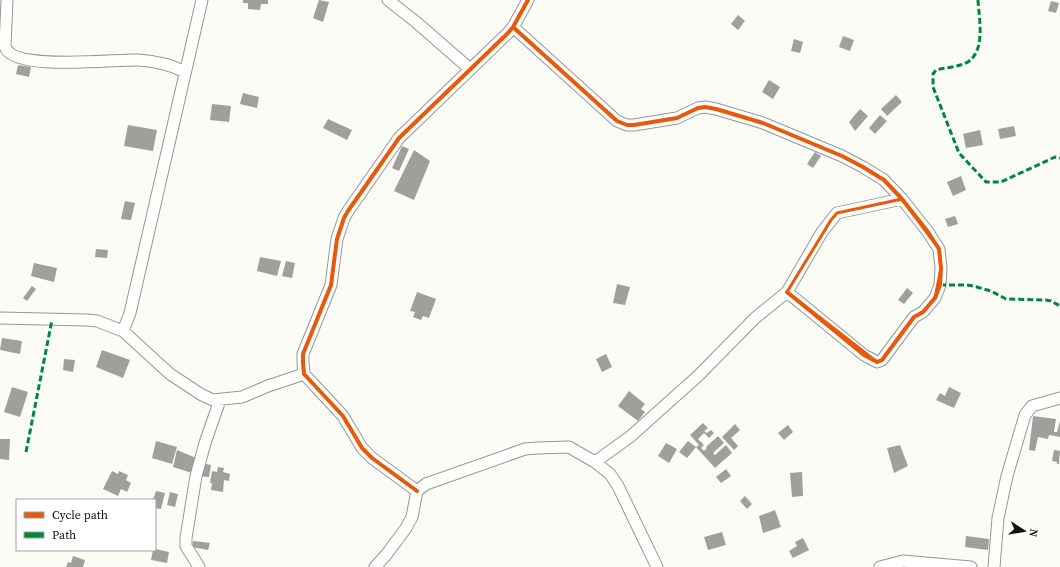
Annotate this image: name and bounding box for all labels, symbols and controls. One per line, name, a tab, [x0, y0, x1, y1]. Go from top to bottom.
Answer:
legend	[16, 499, 156, 551]
text: Cycle path	[52, 507, 108, 523]
north arrow	[1004, 511, 1044, 551]
text: Path	[52, 527, 76, 543]
text: N	[1025, 527, 1041, 538]

